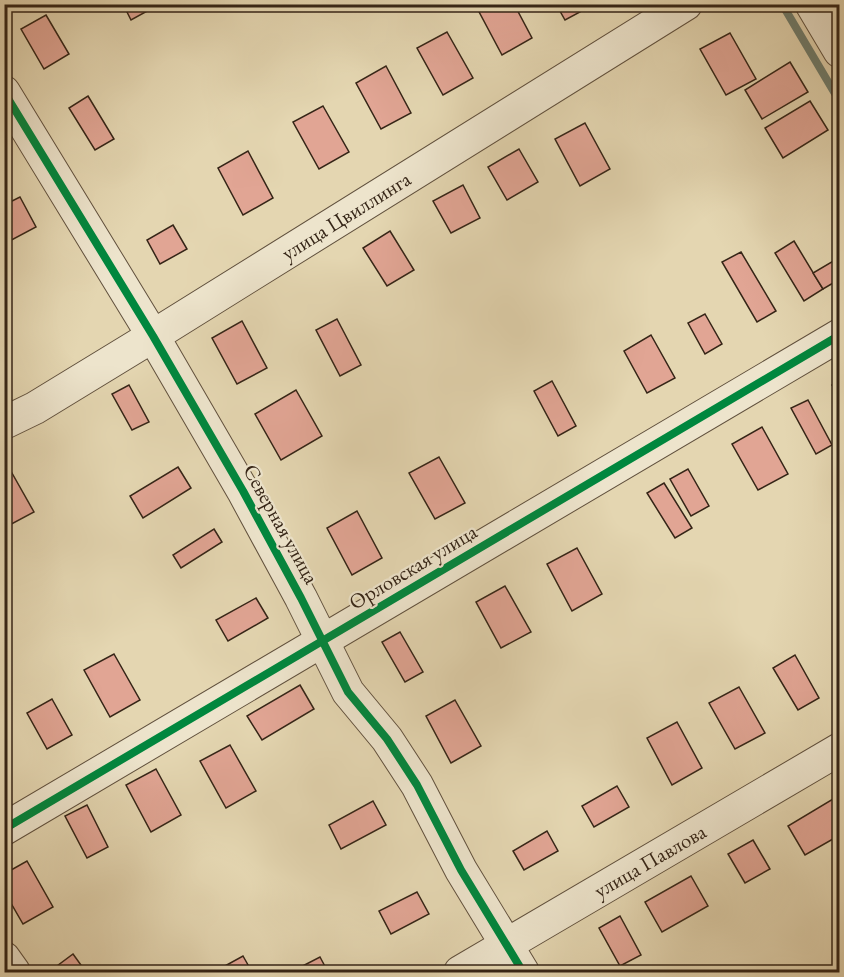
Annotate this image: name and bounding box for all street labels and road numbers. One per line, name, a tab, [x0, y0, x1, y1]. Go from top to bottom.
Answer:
street label: улица Цвиллинга	[276, 165, 416, 266]
street label: Северная улица	[237, 459, 326, 589]
street label: Орловская улица	[344, 517, 482, 615]
street label: улица Павлова	[589, 817, 711, 904]

